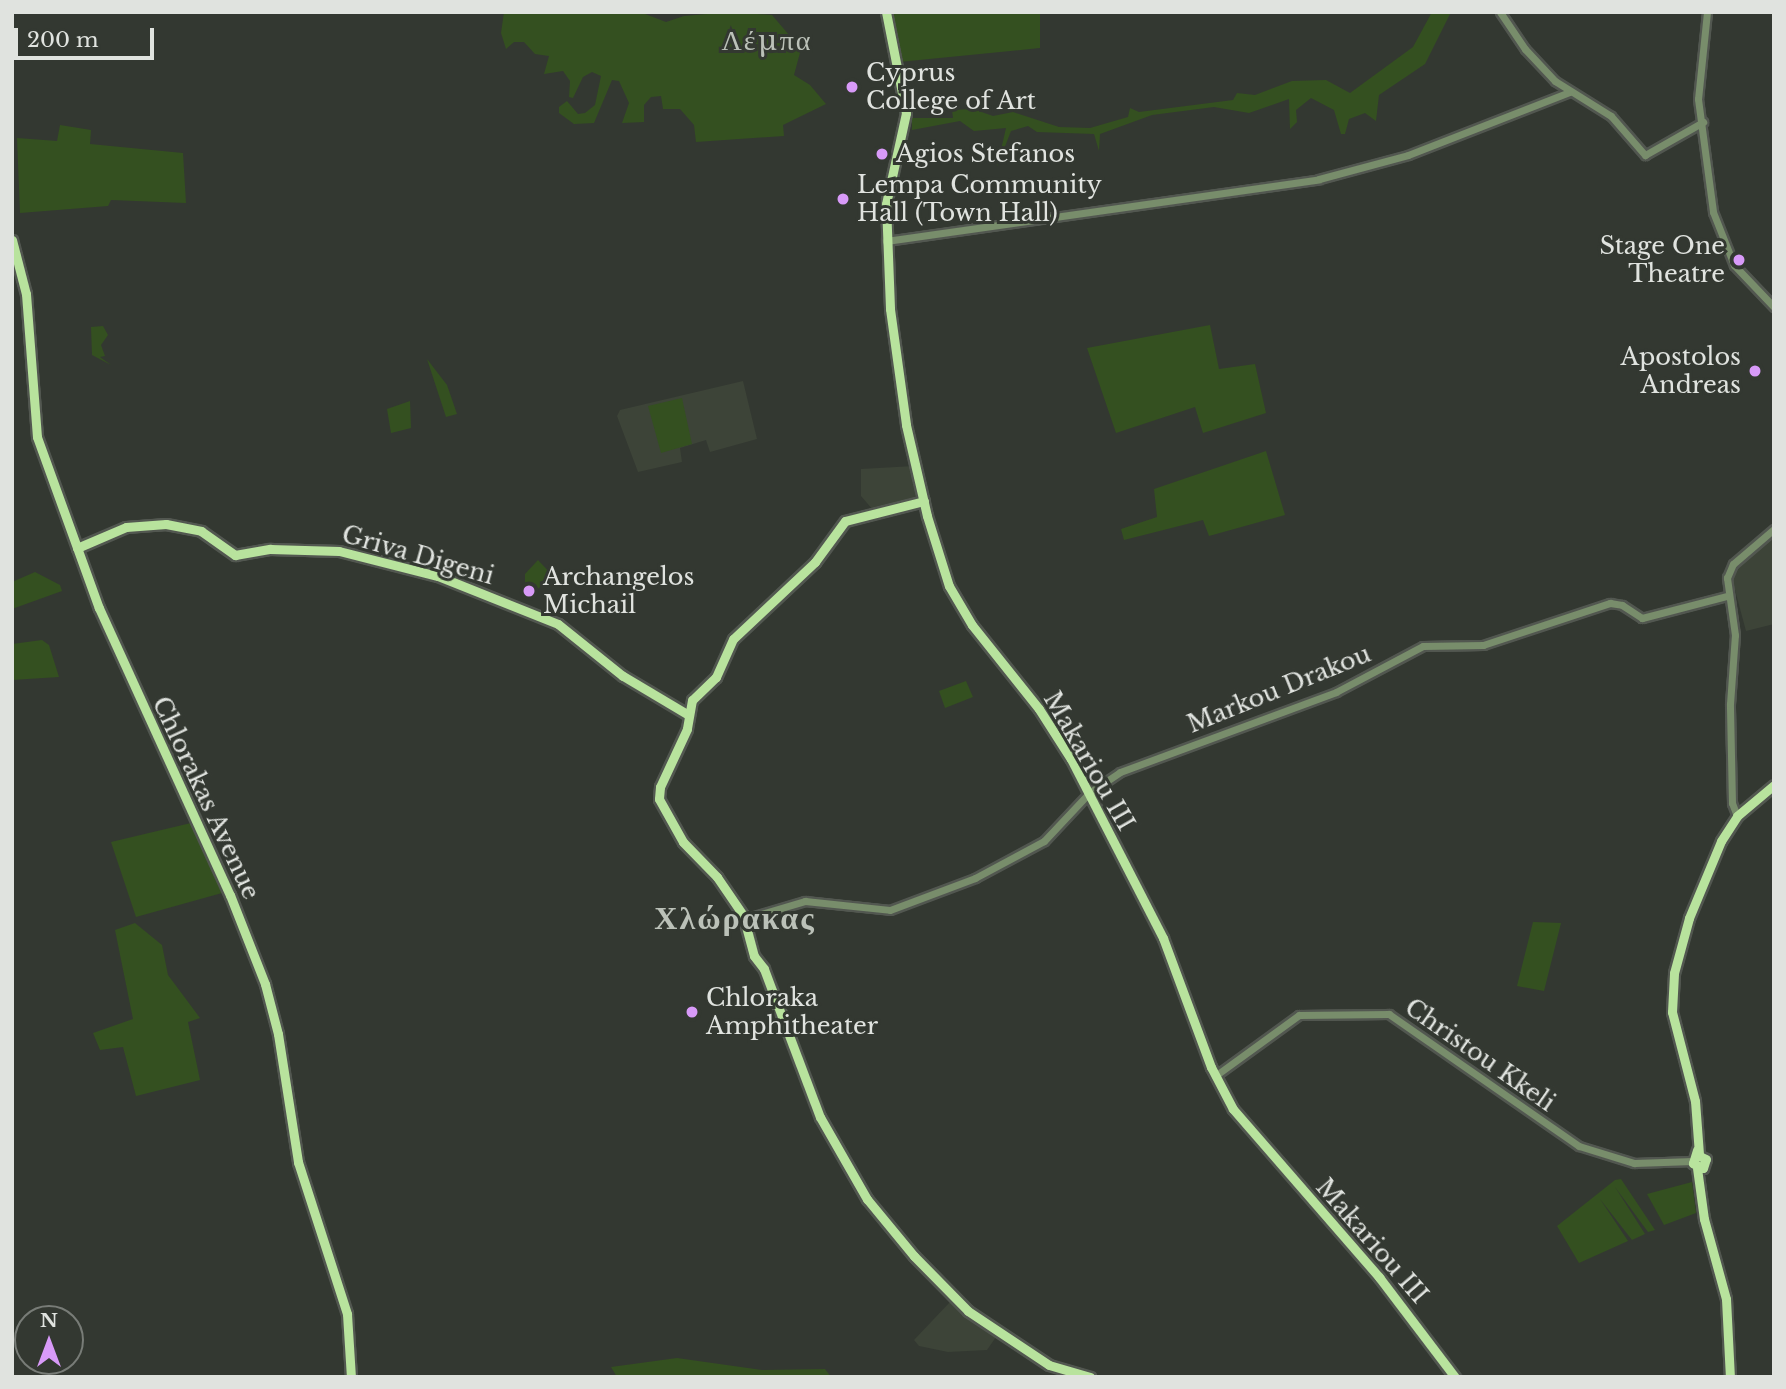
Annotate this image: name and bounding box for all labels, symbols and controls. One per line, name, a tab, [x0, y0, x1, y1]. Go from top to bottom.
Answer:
scale bar	[18, 14, 158, 58]
district label: Λέμπα	[722, 24, 812, 58]
text: 200 m	[27, 27, 98, 53]
place label: Cyprus College of Art	[866, 59, 1037, 115]
marker: Cyprus College of Art	[844, 79, 860, 95]
place label: Agios Stefanos	[896, 140, 1075, 168]
marker: Agios Stefanos	[874, 146, 890, 162]
place label: Lempa Community Hall (Town Hall)	[857, 171, 1102, 227]
marker: Lempa Community Hall (Town Hall)	[835, 191, 851, 207]
place label: Stage One Theatre	[1599, 232, 1725, 288]
marker: Stage One Theatre	[1731, 252, 1747, 268]
place label: Apostolos Andreas	[1620, 343, 1741, 399]
marker: Apostolos Andreas	[1747, 363, 1763, 379]
street label: Griva Digeni	[339, 520, 497, 590]
place label: Archangelos Michail	[543, 563, 694, 619]
marker: Archangelos Michail	[521, 583, 537, 599]
street label: Markou Drakou	[1183, 639, 1375, 739]
street label: Makariou III	[1038, 686, 1140, 836]
street label: Chlorakas Avenue	[146, 692, 266, 904]
district label: Χλώρακας	[655, 899, 815, 937]
place label: Chloraka Amphitheater	[706, 984, 878, 1040]
street label: Christou Kkeli	[1400, 993, 1560, 1117]
marker: Chloraka Amphitheater	[684, 1004, 700, 1020]
street label: Makariou III	[1310, 1173, 1434, 1309]
north arrow	[14, 1305, 84, 1375]
text: N	[40, 1309, 58, 1332]

